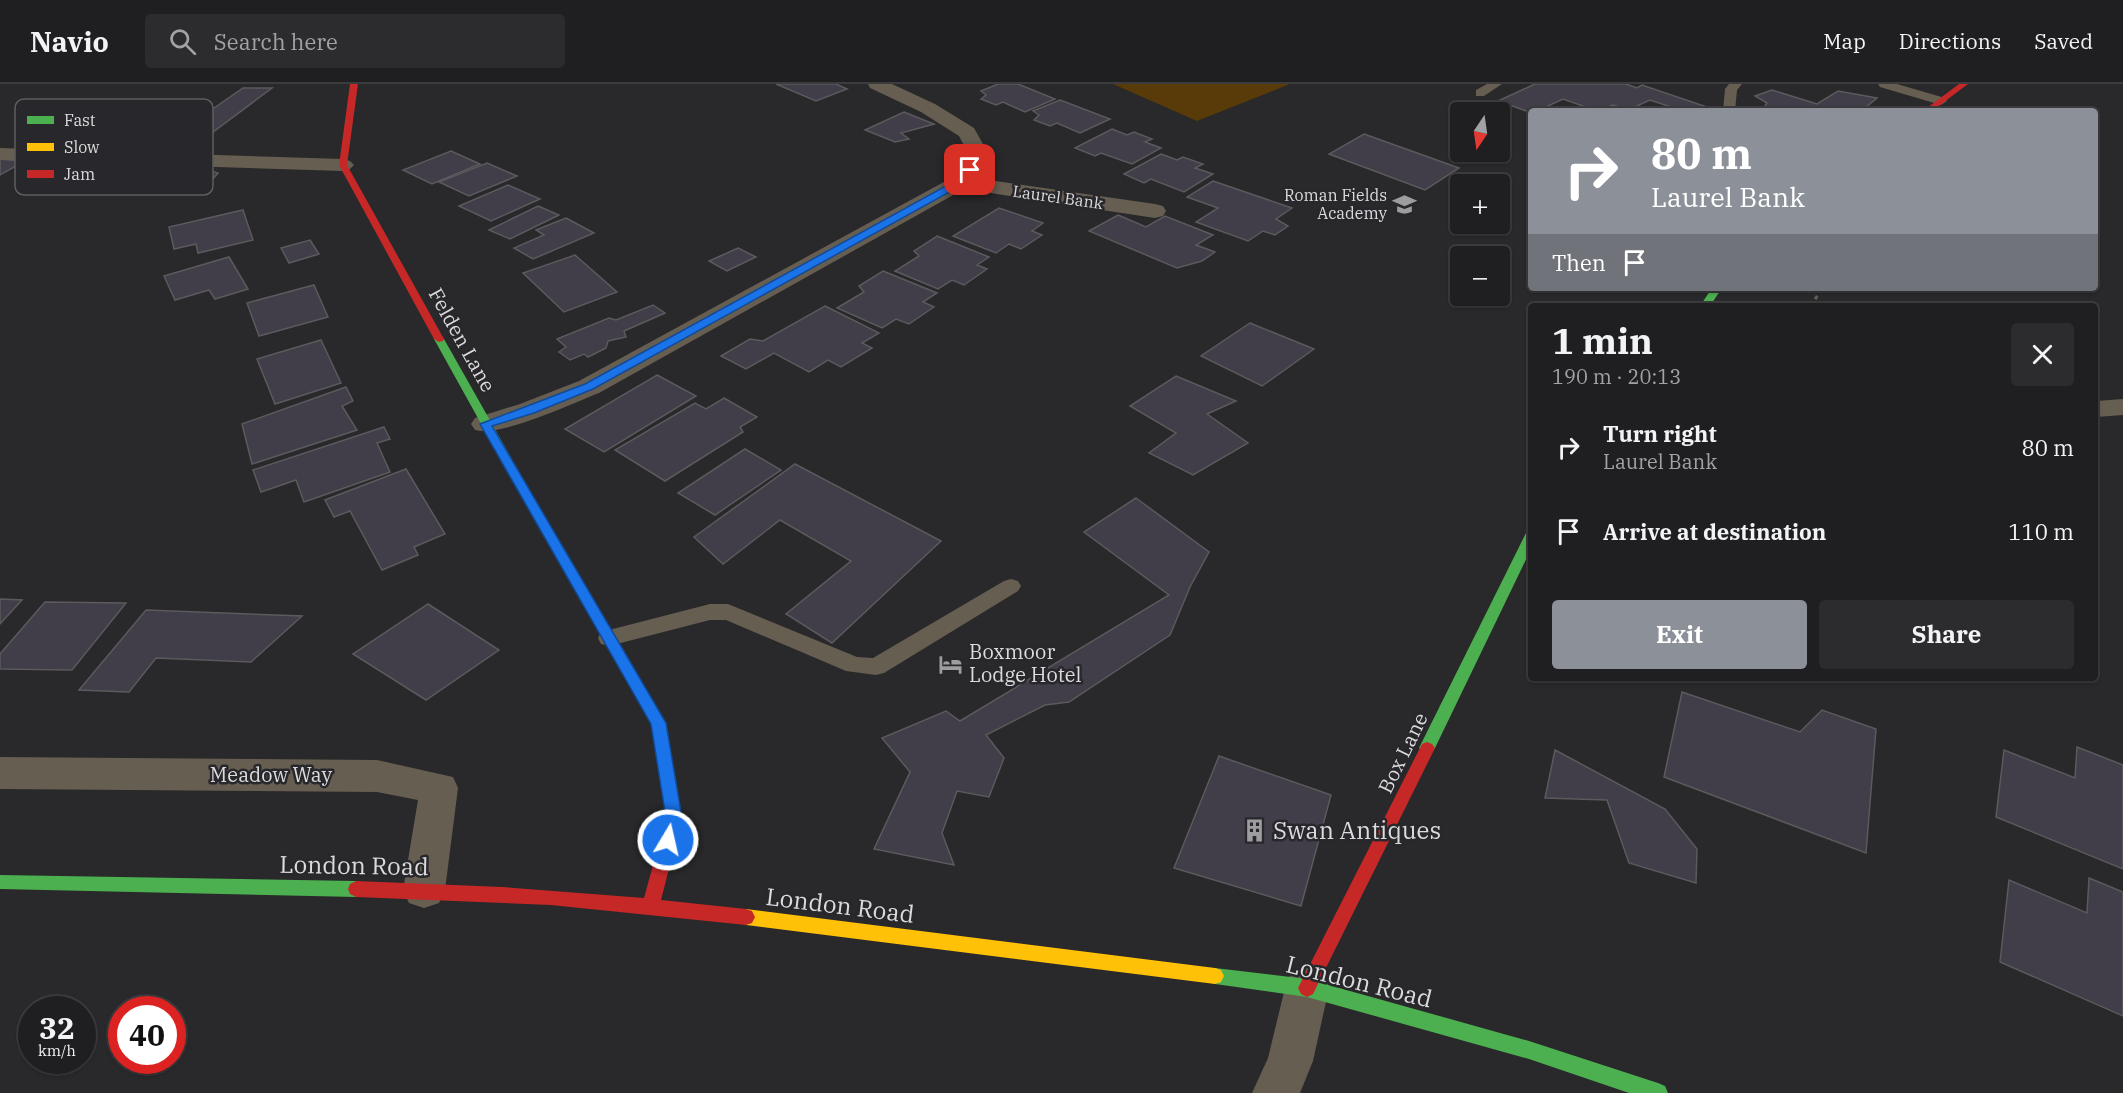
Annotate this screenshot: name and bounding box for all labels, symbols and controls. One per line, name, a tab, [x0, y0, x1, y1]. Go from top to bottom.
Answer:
search box	[145, 14, 565, 68]
text: Navio	[30, 23, 109, 60]
icon: search	[166, 25, 199, 58]
text: Search here	[214, 27, 338, 56]
text: Map	[1823, 27, 1866, 55]
text: Directions	[1899, 27, 2001, 55]
text: Saved	[2034, 27, 2093, 55]
legend	[15, 99, 213, 195]
north arrow	[1450, 102, 1510, 162]
map controls	[1450, 102, 1510, 306]
text: Fast	[64, 110, 96, 130]
text: 80 m	[1651, 126, 1752, 181]
icon: right	[1552, 132, 1630, 210]
text: Slow	[64, 137, 100, 157]
pin	[944, 144, 995, 195]
icon: arrive	[953, 153, 986, 186]
text: Jam	[64, 164, 95, 184]
button: +	[1450, 174, 1510, 234]
text: Laurel Bank	[1651, 179, 1805, 214]
street label: Laurel Bank	[1011, 181, 1105, 213]
place label: Roman Fields Academy	[1284, 185, 1387, 223]
school or university icon: Roman Fields Academy	[1392, 191, 1418, 217]
button: −	[1450, 246, 1510, 306]
icon: arrive	[1618, 246, 1651, 279]
text: Then	[1552, 248, 1606, 277]
street label: Felden Lane	[423, 283, 502, 397]
text: 1 min	[1552, 317, 1653, 364]
button: close	[2011, 323, 2074, 386]
text: 190 m · 20:13	[1552, 363, 1681, 390]
text: Turn right	[1603, 419, 1717, 448]
icon: right	[1552, 431, 1585, 464]
text: 80 m	[2022, 433, 2074, 462]
text: Laurel Bank	[1603, 448, 1717, 475]
icon: arrive	[1552, 515, 1585, 548]
text: Arrive at destination	[1603, 517, 1826, 546]
text: 110 m	[2008, 517, 2074, 546]
button: Exit	[1552, 600, 1807, 669]
button: Share	[1819, 600, 2074, 669]
place label: Boxmoor Lodge Hotel	[969, 638, 1081, 688]
hotel icon: Boxmoor Lodge Hotel	[938, 651, 964, 677]
street label: Box Lane	[1371, 708, 1434, 798]
street label: Meadow Way	[210, 761, 332, 788]
position arrow	[636, 808, 700, 872]
place label: Swan Antiques	[1273, 814, 1441, 846]
building icon: Swan Antiques	[1242, 818, 1268, 844]
street label: London Road	[279, 848, 429, 882]
street label: London Road	[764, 880, 916, 930]
street label: London Road	[1283, 947, 1436, 1015]
speed limit sign: 40	[108, 996, 186, 1074]
text: 32	[39, 1008, 75, 1047]
text: km/h	[38, 1041, 76, 1060]

